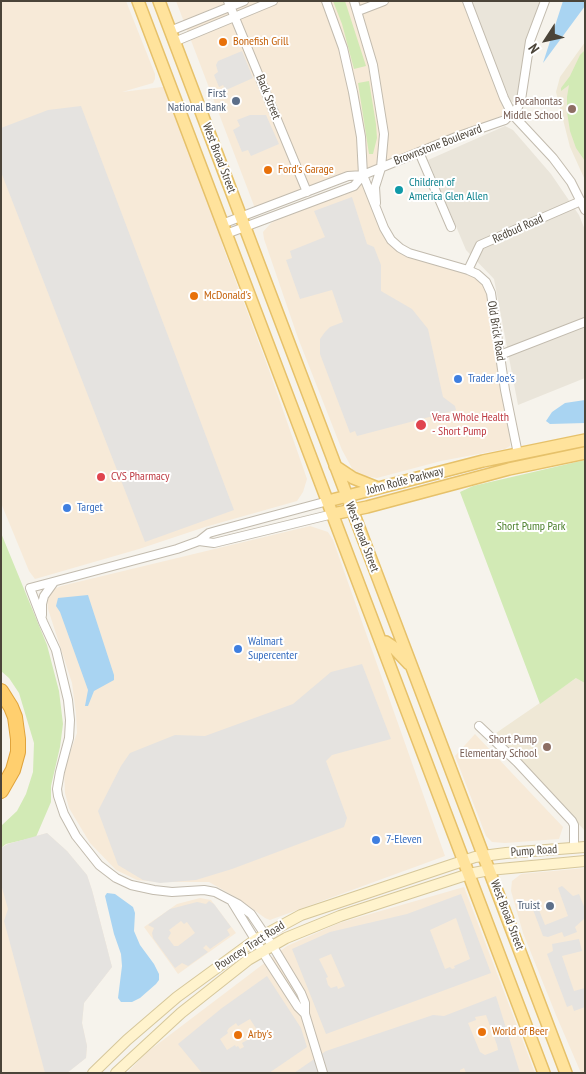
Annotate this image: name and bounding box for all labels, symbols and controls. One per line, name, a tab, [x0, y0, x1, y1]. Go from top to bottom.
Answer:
north arrow	[521, 15, 571, 65]
place label: Bonefish Grill	[233, 35, 289, 49]
marker: Bonefish Grill	[217, 36, 229, 48]
text: N	[524, 40, 543, 57]
street label: Back Street	[253, 73, 283, 121]
place label: First National Bank	[168, 87, 226, 115]
marker: First National Bank	[230, 95, 242, 107]
place label: Pocahontas Middle School	[503, 95, 562, 123]
marker: Pocahontas Middle School	[566, 103, 578, 115]
street label: West Broad Street	[199, 121, 239, 195]
street label: Brownstone Boulevard	[392, 122, 484, 168]
place label: Ford's Garage	[278, 163, 334, 177]
marker: Ford's Garage	[262, 164, 274, 176]
place label: Children of America Glen Allen	[409, 176, 488, 204]
marker: Children of America Glen Allen	[393, 184, 405, 196]
street label: Redbud Road	[490, 211, 546, 247]
place label: McDonald's	[204, 289, 251, 303]
marker: McDonald's	[188, 290, 200, 302]
street label: Old Brick Road	[484, 300, 508, 362]
place label: Trader Joe's	[468, 372, 515, 386]
marker: Trader Joe's	[452, 373, 464, 385]
place label: Vera Whole Health - Short Pump	[432, 411, 509, 439]
marker: Vera Whole Health - Short Pump	[414, 418, 428, 432]
street label: John Rolfe Parkway	[365, 464, 445, 498]
place label: CVS Pharmacy	[111, 470, 169, 484]
marker: CVS Pharmacy	[95, 471, 107, 483]
street label: West Broad Street	[342, 500, 382, 574]
place label: Target	[77, 501, 103, 515]
marker: Target	[61, 502, 73, 514]
park label: Short Pump Park	[497, 520, 565, 534]
place label: Walmart Supercenter	[248, 635, 298, 663]
marker: Walmart Supercenter	[232, 643, 244, 655]
place label: Short Pump Elementary School	[460, 733, 537, 761]
marker: Short Pump Elementary School	[541, 741, 553, 753]
place label: 7-Eleven	[386, 833, 422, 847]
marker: 7-Eleven	[370, 834, 382, 846]
street label: Pump Road	[510, 842, 558, 860]
street label: West Broad Street	[487, 878, 527, 952]
place label: Truist	[517, 899, 540, 913]
marker: Truist	[544, 900, 556, 912]
street label: Pouncey Tract Road	[213, 918, 287, 974]
place label: World of Beer	[492, 1025, 548, 1039]
marker: World of Beer	[476, 1026, 488, 1038]
place label: Arby's	[248, 1028, 272, 1042]
marker: Arby's	[232, 1029, 244, 1041]

